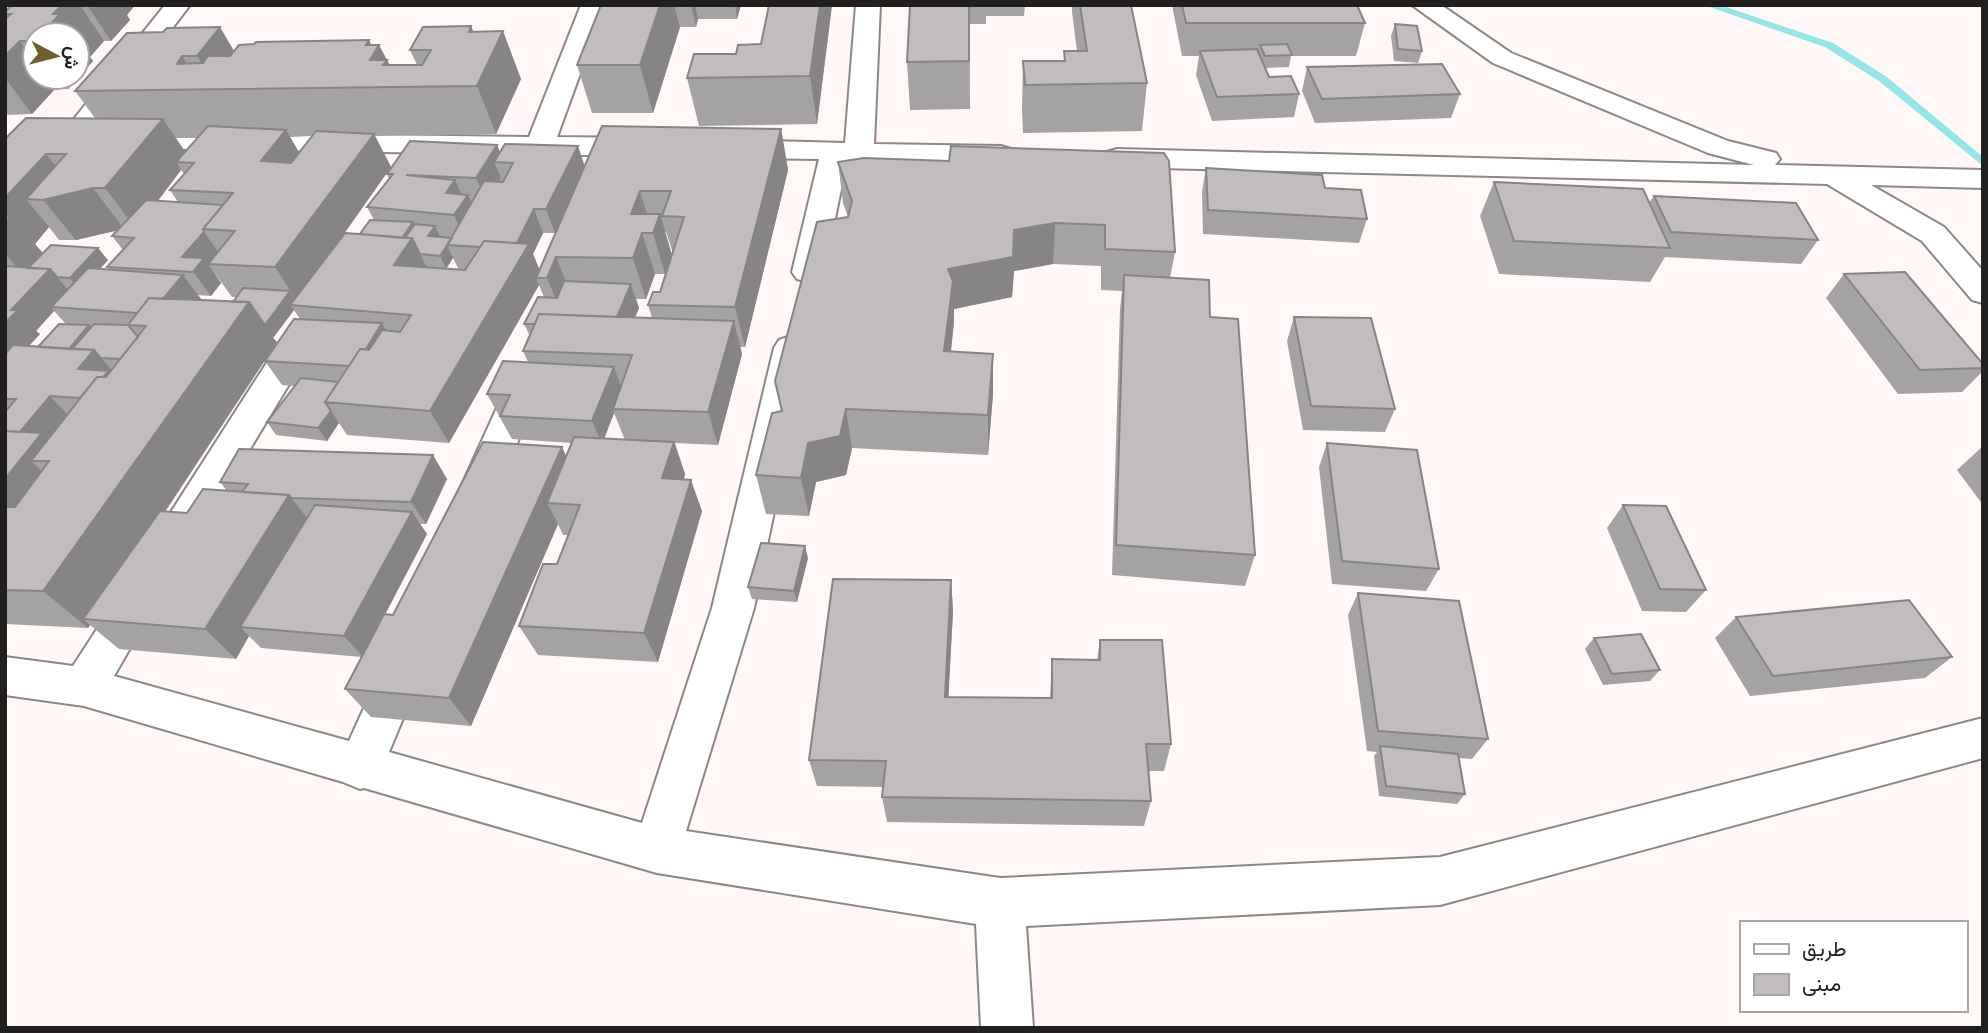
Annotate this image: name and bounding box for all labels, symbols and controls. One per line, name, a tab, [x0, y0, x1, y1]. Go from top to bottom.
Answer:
north arrow	[21, 21, 91, 91]
text: ش	[59, 45, 86, 71]
legend	[1740, 921, 1967, 1012]
text: طريق	[1802, 935, 1847, 963]
text: مبنى	[1802, 970, 1841, 998]

